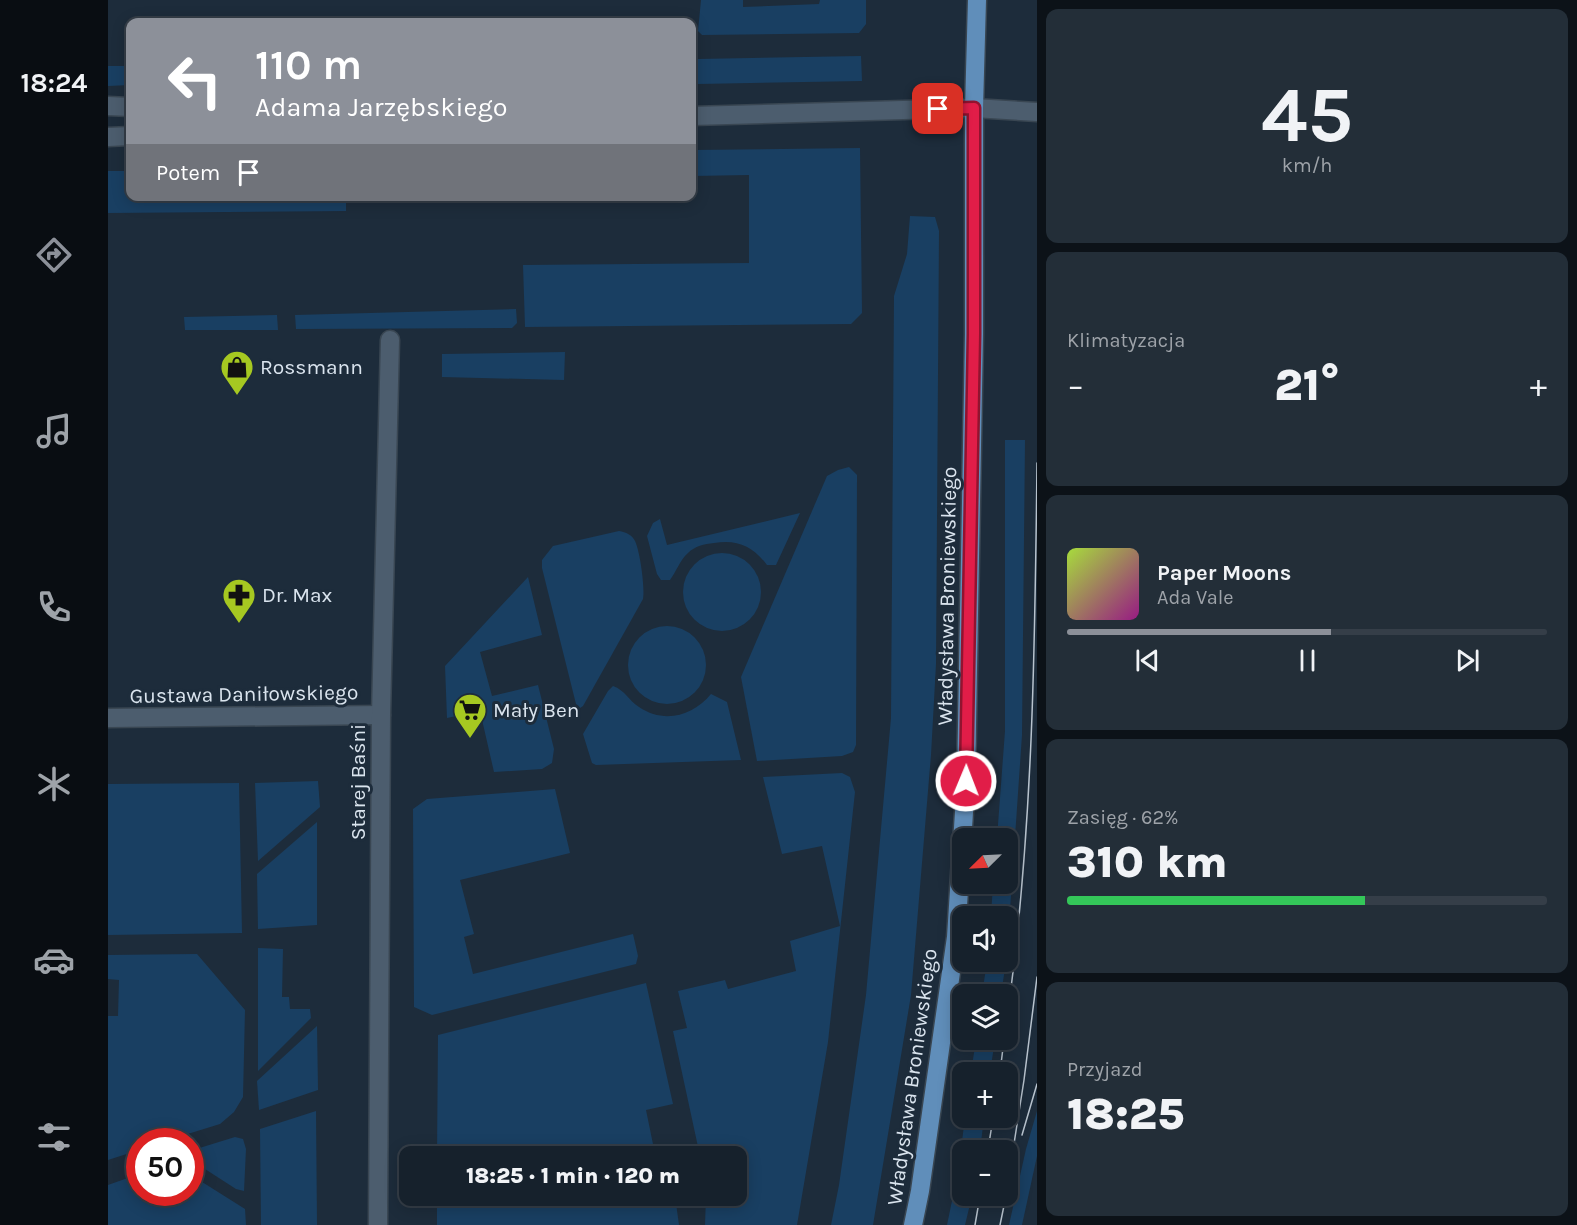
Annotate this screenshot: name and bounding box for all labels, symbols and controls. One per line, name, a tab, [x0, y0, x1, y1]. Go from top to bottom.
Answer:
text: 110 m	[255, 40, 362, 90]
icon: left	[156, 42, 234, 120]
text: 18:24	[21, 67, 87, 99]
text: 45	[1261, 69, 1353, 161]
pin	[912, 83, 963, 134]
text: Adama Jarzębskiego	[255, 91, 507, 123]
icon: arrive	[921, 92, 954, 125]
text: km/h	[1282, 154, 1332, 177]
icon: arrive	[232, 156, 265, 189]
text: Potem	[156, 160, 220, 186]
icon: directions	[33, 234, 75, 276]
text: Klimatyzacja	[1067, 329, 1185, 352]
shop icon: Rossmann	[219, 349, 255, 396]
place label: Rossmann	[260, 355, 363, 379]
text: 21°	[1274, 359, 1340, 411]
text: −	[1067, 366, 1084, 404]
text: +	[1530, 366, 1547, 404]
icon: music	[33, 410, 75, 452]
street label: Władysława Broniewskiego	[933, 466, 961, 726]
text: Paper Moons	[1157, 560, 1291, 586]
pharmacy icon: Dr. Max	[221, 577, 257, 624]
place label: Dr. Max	[262, 583, 333, 607]
icon: phone	[33, 586, 75, 628]
text: Ada Vale	[1157, 586, 1234, 609]
icon: previous	[1131, 644, 1164, 677]
icon: pause	[1291, 644, 1324, 677]
icon: next	[1451, 644, 1484, 677]
street label: Gustawa Daniłowskiego	[129, 680, 359, 708]
supermarket icon: Mały Ben	[452, 692, 488, 739]
place label: Mały Ben	[493, 698, 580, 722]
street label: Starej Baśni	[346, 724, 370, 840]
position arrow	[934, 749, 998, 813]
icon: climate	[33, 763, 75, 805]
text: Zasięg · 62%	[1067, 806, 1179, 829]
north arrow	[952, 828, 1018, 894]
map controls	[952, 828, 1018, 1206]
text: 310 km	[1067, 836, 1227, 888]
button: sound	[952, 906, 1018, 972]
icon: car	[33, 939, 75, 981]
street label: Władysława Broniewskiego	[882, 947, 942, 1207]
button: layers	[952, 984, 1018, 1050]
text: Przyjazd	[1067, 1058, 1143, 1081]
button: +	[952, 1062, 1018, 1128]
text: 18:25	[1067, 1088, 1184, 1140]
icon: filters	[33, 1116, 75, 1158]
speed limit sign: 50	[126, 1128, 204, 1206]
button: −	[952, 1140, 1018, 1206]
text: 18:25 · 1 min · 120 m	[466, 1163, 680, 1189]

